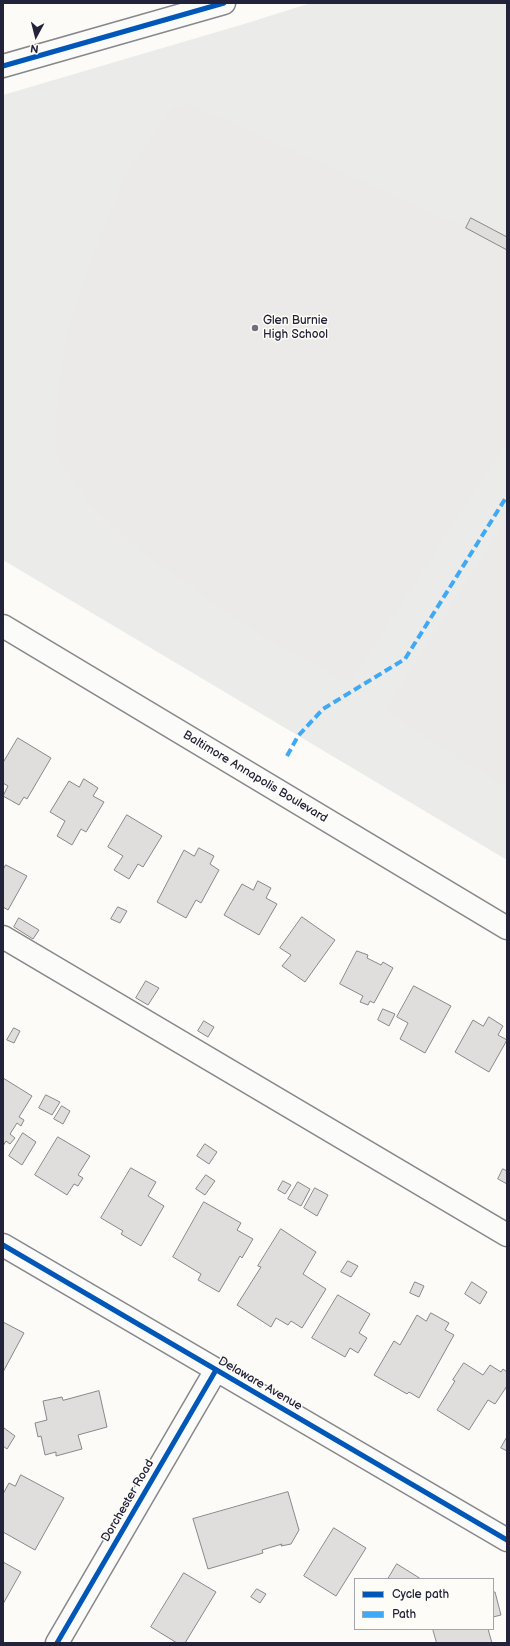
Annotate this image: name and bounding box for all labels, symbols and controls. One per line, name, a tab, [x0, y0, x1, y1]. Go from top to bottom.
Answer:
north arrow	[16, 16, 56, 56]
text: N	[30, 41, 39, 55]
place label: Glen Burnie High School	[263, 314, 328, 342]
marker: Glen Burnie High School	[250, 323, 260, 333]
street label: Baltimore Annapolis Boulevard	[180, 728, 330, 826]
street label: Delaware Avenue	[215, 1354, 305, 1414]
street label: Dorchester Road	[99, 1457, 157, 1545]
legend	[354, 1578, 494, 1630]
text: Cycle path	[392, 1587, 449, 1602]
text: Path	[392, 1607, 416, 1622]

